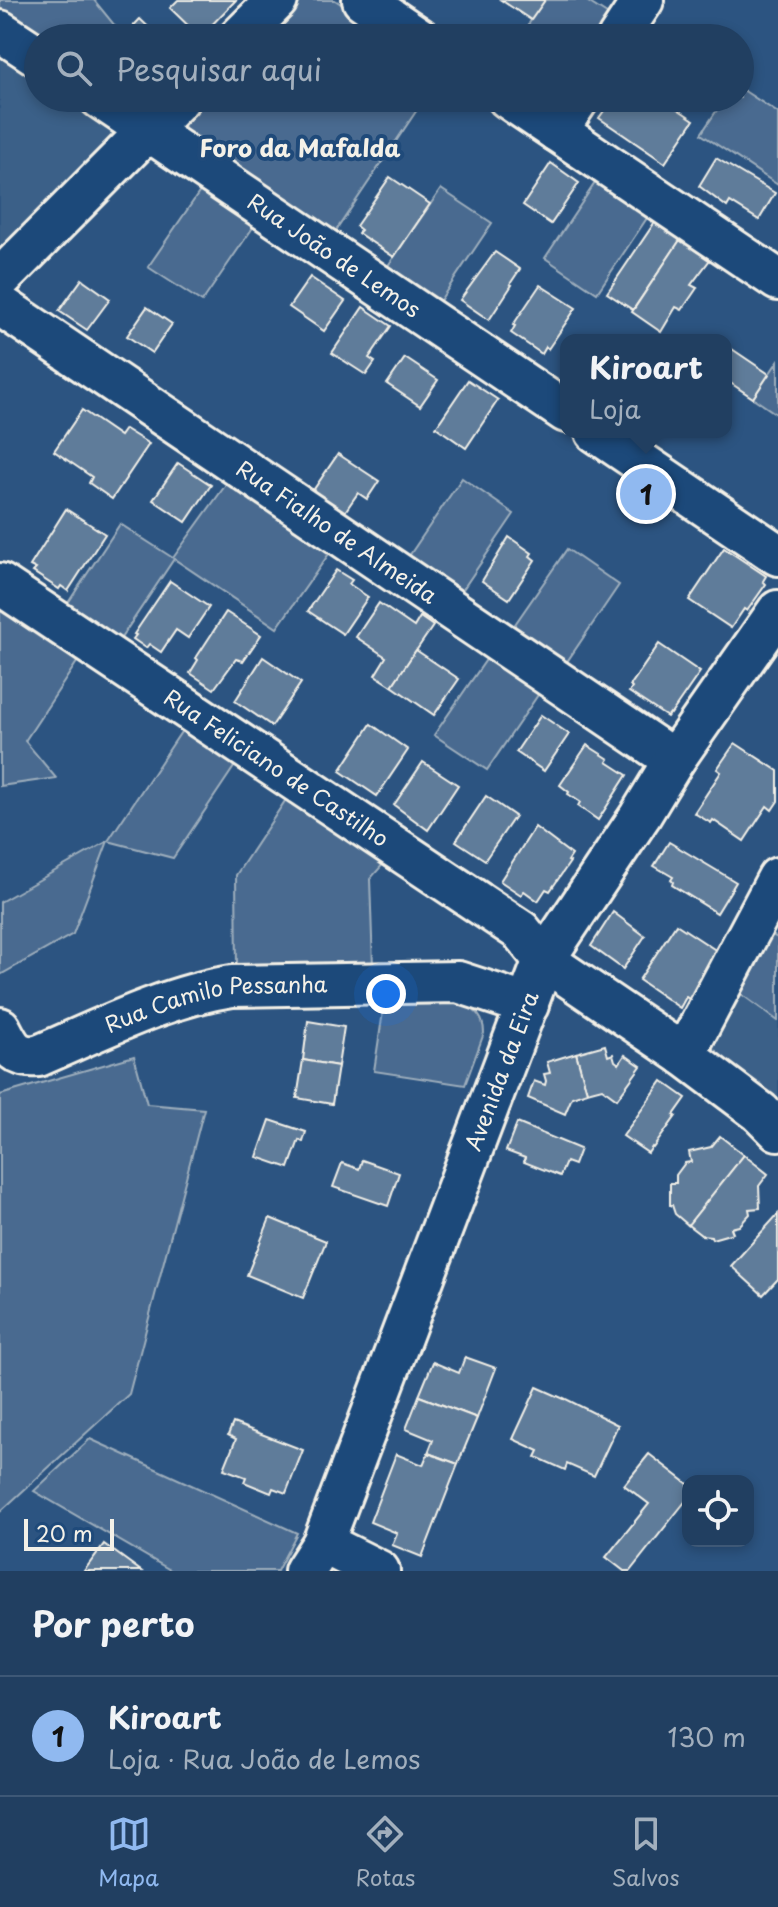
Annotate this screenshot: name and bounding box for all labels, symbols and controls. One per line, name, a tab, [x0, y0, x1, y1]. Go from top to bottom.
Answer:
search box	[24, 24, 754, 112]
icon: search	[52, 46, 96, 90]
text: Pesquisar aqui	[116, 46, 322, 91]
district label: Foro da Mafalda	[199, 129, 401, 165]
street label: Rua João de Lemos	[242, 184, 428, 325]
popup	[560, 334, 732, 438]
text: Kiroart	[589, 344, 703, 389]
text: Loja	[589, 389, 641, 428]
street label: Rua Fialho de Almeida	[230, 451, 445, 611]
pin: 1	[620, 464, 672, 524]
street label: Rua Feliciano de Castilho	[158, 680, 396, 854]
street label: Rua Camilo Pessanha	[99, 966, 328, 1040]
your location	[366, 974, 406, 1014]
street label: Avenida da Eira	[455, 986, 546, 1155]
map controls	[682, 1475, 754, 1547]
button: locate	[682, 1475, 754, 1547]
scale bar	[24, 1515, 114, 1551]
text: 20 m	[36, 1516, 93, 1549]
text: Por perto	[32, 1597, 194, 1649]
text: Kiroart	[108, 1694, 222, 1739]
text: 1	[52, 1717, 64, 1756]
text: 130 m	[667, 1717, 746, 1756]
text: Loja · Rua João de Lemos	[108, 1739, 420, 1778]
tab: Mapa	[98, 1812, 159, 1893]
tab: Rotas	[356, 1812, 415, 1893]
tab: Salvos	[612, 1812, 680, 1893]

